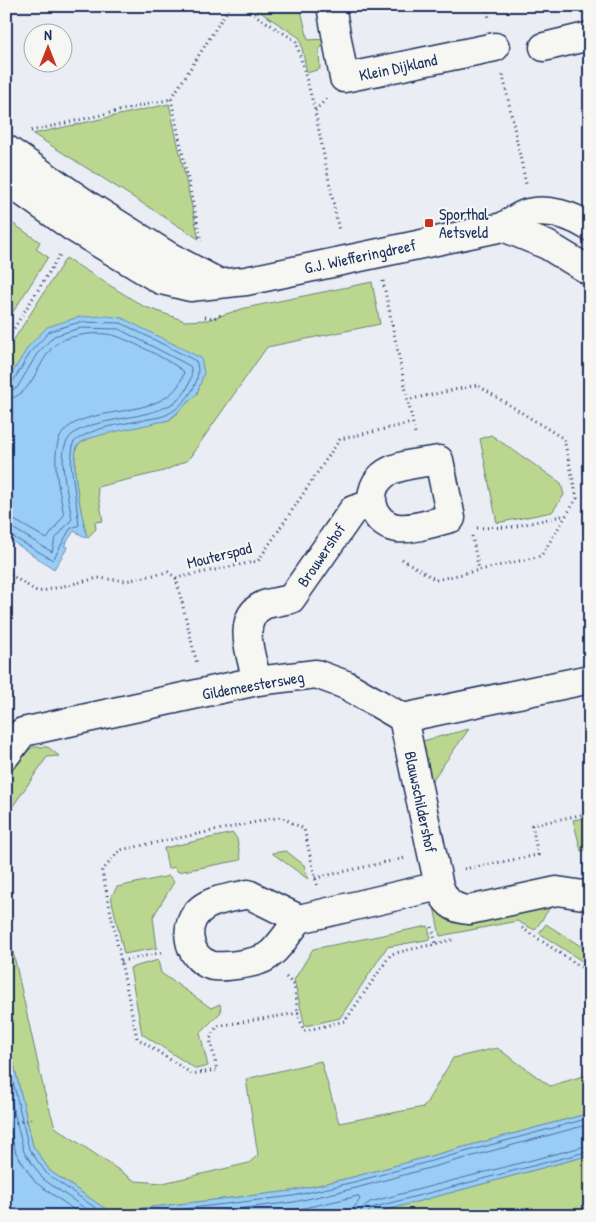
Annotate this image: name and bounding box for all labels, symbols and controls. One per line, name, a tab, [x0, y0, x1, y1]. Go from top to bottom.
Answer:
north arrow	[22, 22, 72, 72]
text: N	[44, 25, 52, 44]
street label: Klein Dijkland	[357, 48, 439, 86]
place label: Sporthal Aetsveld	[439, 203, 489, 243]
marker: Sporthal Aetsveld	[423, 217, 435, 229]
street label: G.J. Wiefferingdreef	[302, 233, 418, 279]
street label: Brouwershof	[292, 519, 350, 591]
street label: Mouterspad	[184, 536, 254, 574]
street label: Gildemeestersweg	[200, 665, 306, 705]
street label: Blauwschildershof	[400, 749, 443, 855]

